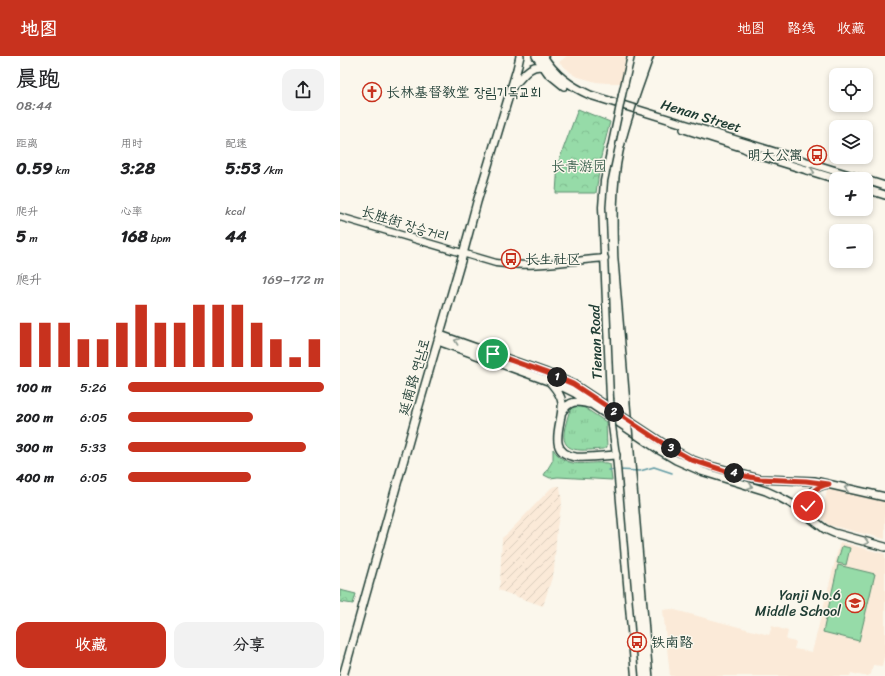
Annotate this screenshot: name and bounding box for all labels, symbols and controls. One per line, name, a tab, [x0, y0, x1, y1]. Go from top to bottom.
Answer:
text: 地图	[20, 12, 58, 45]
text: 地图	[737, 16, 765, 41]
text: 路线	[787, 16, 815, 41]
text: 收藏	[837, 16, 865, 41]
text: 晨跑	[16, 59, 60, 98]
map controls	[829, 68, 873, 268]
button: locate	[829, 68, 873, 112]
button: share	[282, 69, 324, 111]
place label: 长林基督教堂 장림기독교회	[386, 80, 541, 105]
church icon: 长林基督教堂 장림기독교회	[361, 81, 383, 103]
street label: Henan Street	[658, 92, 744, 140]
text: 08:44	[16, 94, 52, 117]
button: layers	[829, 120, 873, 164]
text: 距离	[16, 134, 38, 153]
text: 用时	[121, 134, 143, 153]
text: 配速	[225, 134, 247, 153]
place label: 明大公寓	[747, 143, 803, 168]
bus stop icon: 明大公寓	[806, 144, 828, 166]
text: 0.59	[16, 153, 53, 183]
text: 3:28	[121, 153, 155, 183]
text: 5:53	[225, 153, 261, 183]
park label: 长青游园	[551, 154, 607, 179]
text: km	[53, 161, 70, 180]
text: /km	[261, 161, 283, 180]
one-way arrow	[808, 167, 815, 175]
button: +	[829, 172, 873, 216]
street label: 长胜街 장승거리	[358, 199, 452, 249]
text: 爬升	[16, 202, 38, 221]
text: 心率	[121, 202, 143, 221]
text: kcal	[225, 202, 245, 221]
text: 5	[16, 221, 26, 251]
text: 168	[121, 221, 148, 251]
text: 44	[225, 221, 247, 251]
button: −	[829, 224, 873, 268]
text: m	[26, 229, 38, 248]
text: bpm	[148, 229, 171, 248]
place label: 长生社区	[525, 247, 581, 272]
bus stop icon: 长生社区	[500, 248, 522, 270]
text: 爬升	[16, 268, 42, 291]
text: 169–172 m	[262, 268, 324, 291]
street label: Tienan Road	[582, 303, 610, 380]
street label: 延南路 연남로	[391, 335, 437, 419]
one-way arrow	[453, 337, 460, 346]
pin	[476, 337, 510, 371]
icon: arrive	[482, 343, 504, 365]
pin: 1	[547, 367, 567, 387]
text: 1	[555, 367, 559, 386]
text: 100 m	[16, 376, 51, 399]
text: 5:26	[80, 376, 107, 399]
pin: 2	[604, 402, 624, 422]
text: 2	[611, 402, 617, 421]
text: 200 m	[16, 406, 53, 429]
text: 6:05	[80, 406, 107, 429]
text: 300 m	[16, 436, 53, 459]
text: 5:33	[80, 436, 106, 459]
pin: 3	[661, 438, 681, 458]
text: 3	[668, 438, 674, 457]
pin: 4	[724, 463, 744, 483]
text: 4	[731, 463, 737, 482]
text: 400 m	[16, 466, 54, 489]
text: 6:05	[80, 466, 107, 489]
one-way arrow	[746, 481, 753, 490]
one-way arrow	[844, 484, 850, 492]
pin	[791, 489, 825, 523]
icon: check	[797, 495, 819, 517]
one-way arrow	[863, 537, 869, 545]
place label: Yanji No.6 Middle School	[755, 583, 842, 624]
school or university icon: Yanji No.6 Middle School	[844, 592, 866, 614]
button: 收藏	[16, 622, 166, 668]
button: 分享	[174, 622, 324, 668]
place label: 铁南路	[651, 630, 693, 655]
bus stop icon: 铁南路	[626, 631, 648, 653]

